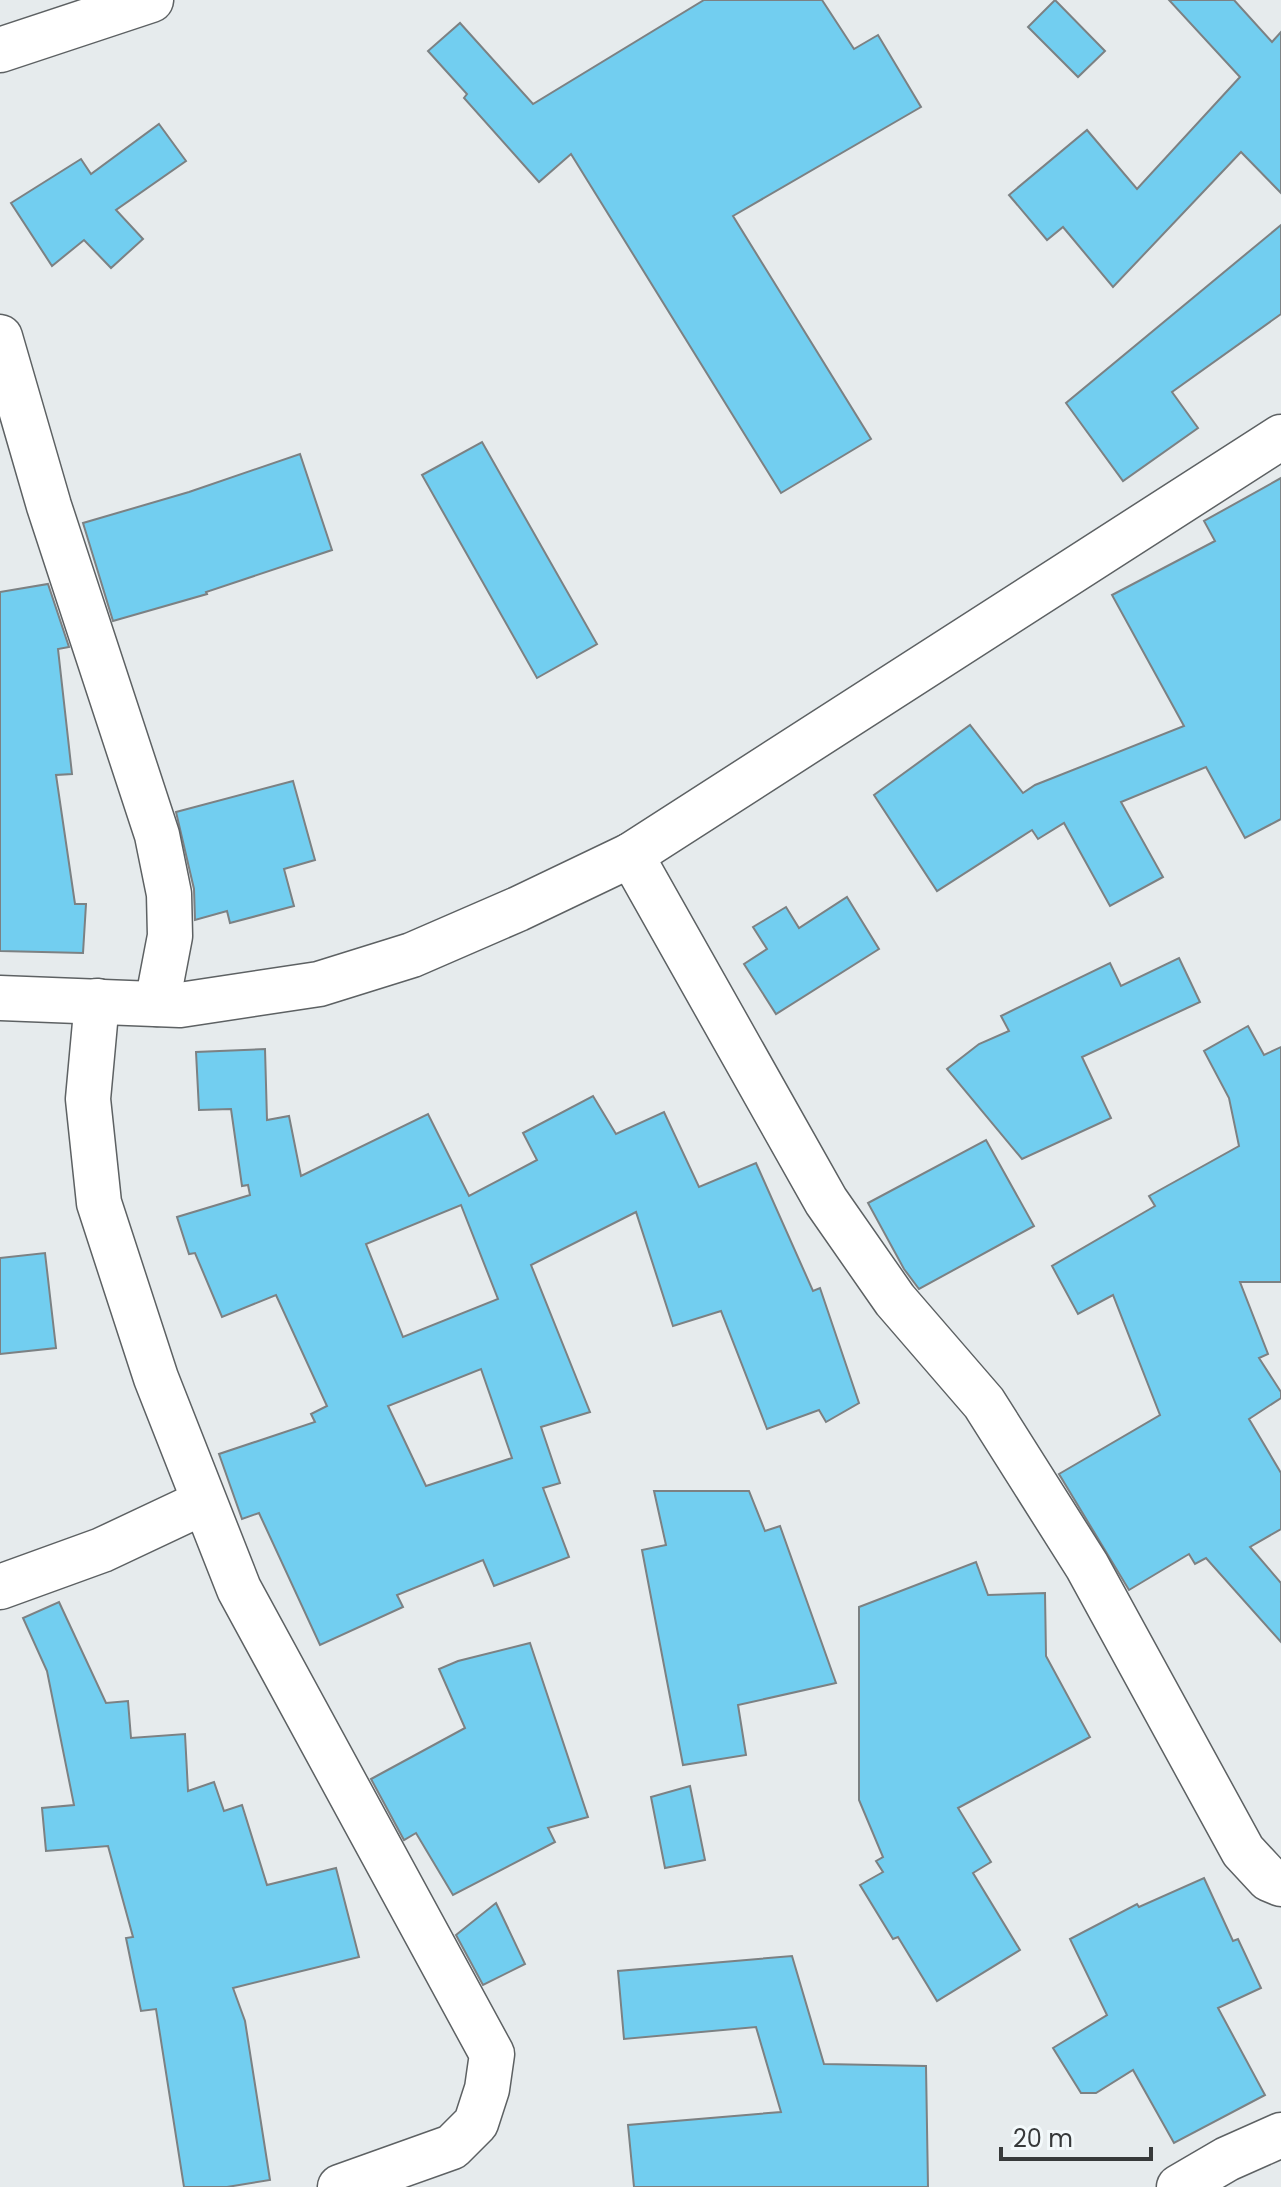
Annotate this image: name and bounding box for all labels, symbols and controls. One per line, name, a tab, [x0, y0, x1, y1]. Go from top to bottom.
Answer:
scale bar	[1001, 2111, 1151, 2161]
text: 20 m	[1013, 2122, 1073, 2155]

